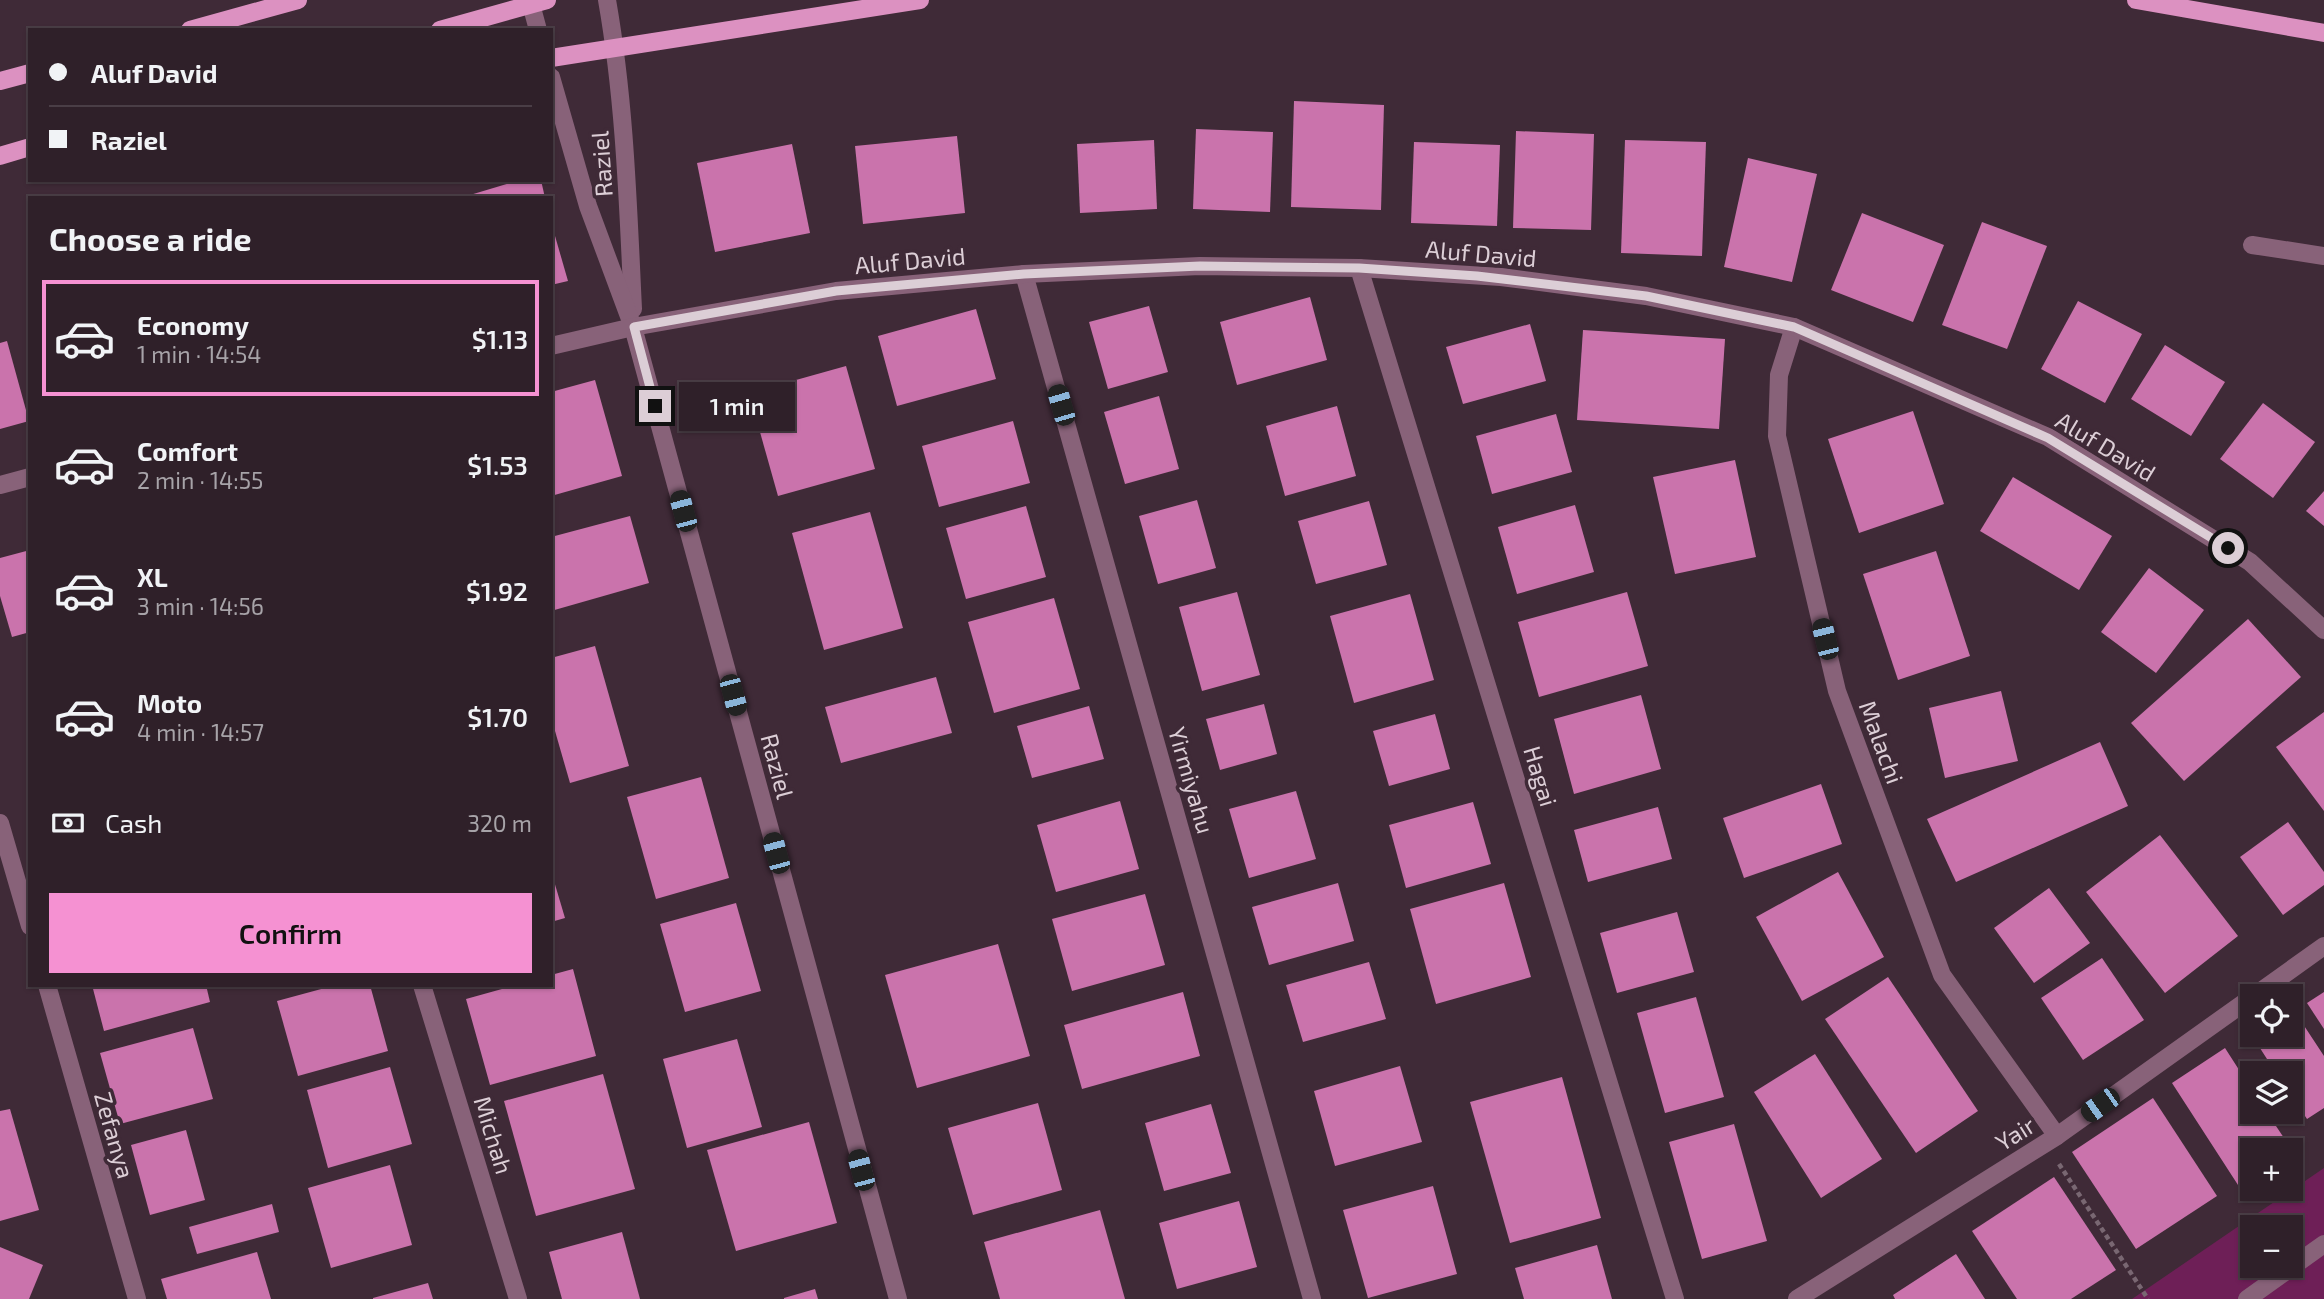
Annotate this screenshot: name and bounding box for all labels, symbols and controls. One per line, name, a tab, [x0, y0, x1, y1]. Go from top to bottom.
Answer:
text: Aluf David	[91, 57, 217, 88]
text: Raziel	[91, 124, 167, 155]
street label: Raziel	[584, 130, 618, 198]
text: Choose a ride	[49, 219, 252, 257]
street label: Aluf David	[1424, 234, 1538, 272]
street label: Aluf David	[853, 241, 967, 279]
icon: car	[53, 307, 116, 370]
text: Economy	[137, 309, 249, 340]
text: $1.13	[472, 323, 528, 354]
text: 1 min · 14:54	[137, 340, 261, 368]
callout: 1 min	[680, 382, 795, 430]
car	[1046, 382, 1077, 428]
route end	[639, 390, 671, 422]
text: 1 min	[710, 392, 764, 420]
street label: Aluf David	[2051, 405, 2161, 487]
icon: car	[53, 433, 116, 496]
text: Comfort	[137, 435, 238, 466]
text: $1.53	[467, 449, 528, 480]
text: 2 min · 14:55	[137, 466, 263, 494]
car	[668, 488, 699, 534]
route start	[2212, 532, 2244, 564]
icon: car	[53, 559, 116, 622]
text: XL	[137, 561, 168, 592]
text: $1.92	[466, 575, 528, 606]
text: 3 min · 14:56	[137, 592, 264, 620]
car	[1810, 616, 1841, 662]
car	[718, 672, 749, 718]
icon: car	[53, 685, 116, 748]
text: Moto	[137, 687, 202, 718]
street label: Malachi	[1854, 697, 1910, 787]
text: $1.70	[467, 701, 528, 732]
text: 4 min · 14:57	[137, 718, 264, 746]
street label: Yirmiyahu	[1163, 723, 1221, 837]
street label: Raziel	[755, 730, 801, 802]
street label: Hagai	[1518, 742, 1564, 810]
icon: cash	[49, 804, 87, 842]
text: Cash	[105, 807, 162, 838]
text: 320 m	[467, 809, 532, 837]
car	[761, 830, 792, 876]
button: Confirm	[49, 893, 532, 973]
map controls	[2240, 984, 2303, 1278]
button: locate	[2240, 984, 2303, 1047]
button: layers	[2240, 1061, 2303, 1124]
car	[2077, 1084, 2124, 1126]
street label: Zefanya	[89, 1088, 141, 1182]
street label: Michah	[468, 1093, 520, 1177]
street label: Yair	[1990, 1110, 2040, 1156]
button: +	[2240, 1138, 2303, 1201]
car	[846, 1147, 877, 1193]
button: −	[2240, 1215, 2303, 1278]

